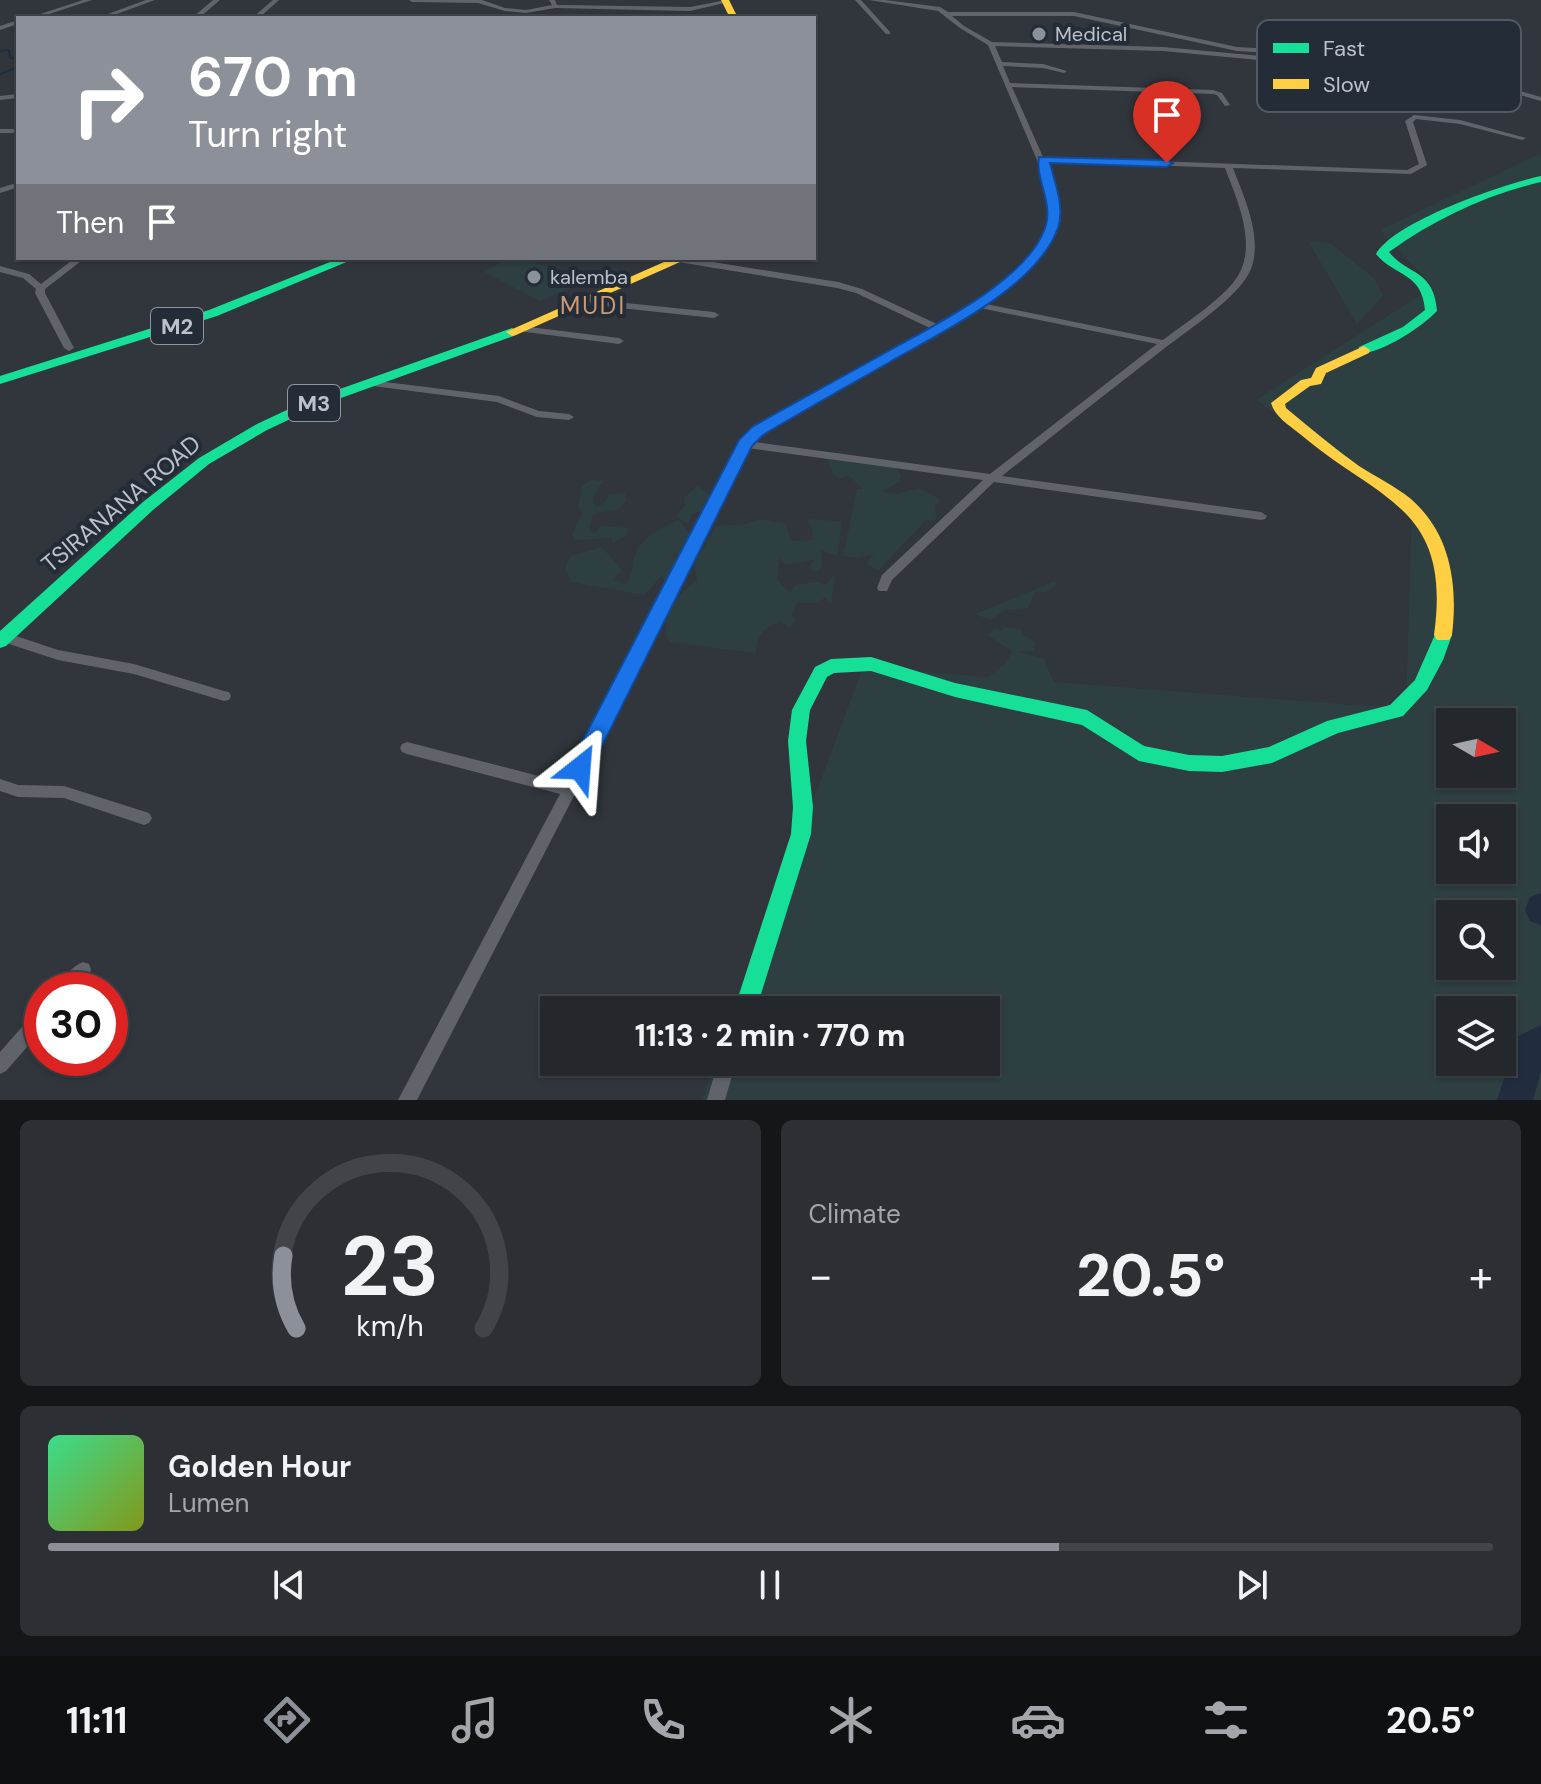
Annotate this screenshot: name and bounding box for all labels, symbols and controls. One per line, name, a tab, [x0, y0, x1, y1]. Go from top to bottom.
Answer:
legend	[1257, 20, 1521, 112]
place label: Medical	[1055, 21, 1127, 47]
marker: Medical	[1030, 25, 1048, 43]
text: Fast	[1323, 34, 1365, 63]
text: 670 m	[188, 40, 358, 113]
icon: right	[56, 48, 160, 152]
text: Slow	[1323, 70, 1370, 99]
pin	[1133, 81, 1201, 163]
icon: arrive	[1145, 93, 1189, 137]
text: Turn right	[188, 111, 347, 158]
icon: arrive	[140, 200, 184, 244]
text: Then	[56, 203, 124, 242]
place label: kalemba	[550, 264, 628, 290]
marker: kalemba	[525, 268, 543, 286]
district label: MUDI	[560, 290, 626, 321]
road number: M2	[151, 308, 203, 344]
road number: M3	[288, 385, 340, 421]
street label: TSIRANANA ROAD	[35, 428, 207, 579]
north arrow	[1436, 708, 1516, 788]
map controls	[1436, 708, 1516, 1076]
position arrow	[538, 726, 622, 810]
button: sound	[1436, 804, 1516, 884]
button: search	[1436, 900, 1516, 980]
speed limit sign: 30	[24, 972, 128, 1076]
button: layers	[1436, 996, 1516, 1076]
text: 11:13 · 2 min · 770 m	[635, 1016, 905, 1055]
text: Climate	[809, 1197, 901, 1231]
text: 23	[341, 1212, 439, 1321]
text: 20.5°	[1076, 1236, 1225, 1315]
text: −	[809, 1247, 833, 1305]
text: +	[1469, 1247, 1493, 1305]
text: km/h	[356, 1308, 424, 1345]
text: Golden Hour	[168, 1447, 351, 1486]
text: Lumen	[168, 1486, 249, 1520]
icon: previous	[267, 1563, 311, 1607]
icon: pause	[748, 1563, 792, 1607]
icon: next	[1230, 1563, 1274, 1607]
icon: directions	[259, 1692, 315, 1748]
icon: music	[447, 1692, 503, 1748]
icon: phone	[635, 1692, 691, 1748]
icon: climate	[823, 1692, 879, 1748]
icon: car	[1010, 1692, 1066, 1748]
icon: filters	[1198, 1692, 1254, 1748]
text: 11:11	[66, 1697, 127, 1744]
text: 20.5°	[1386, 1697, 1475, 1744]

